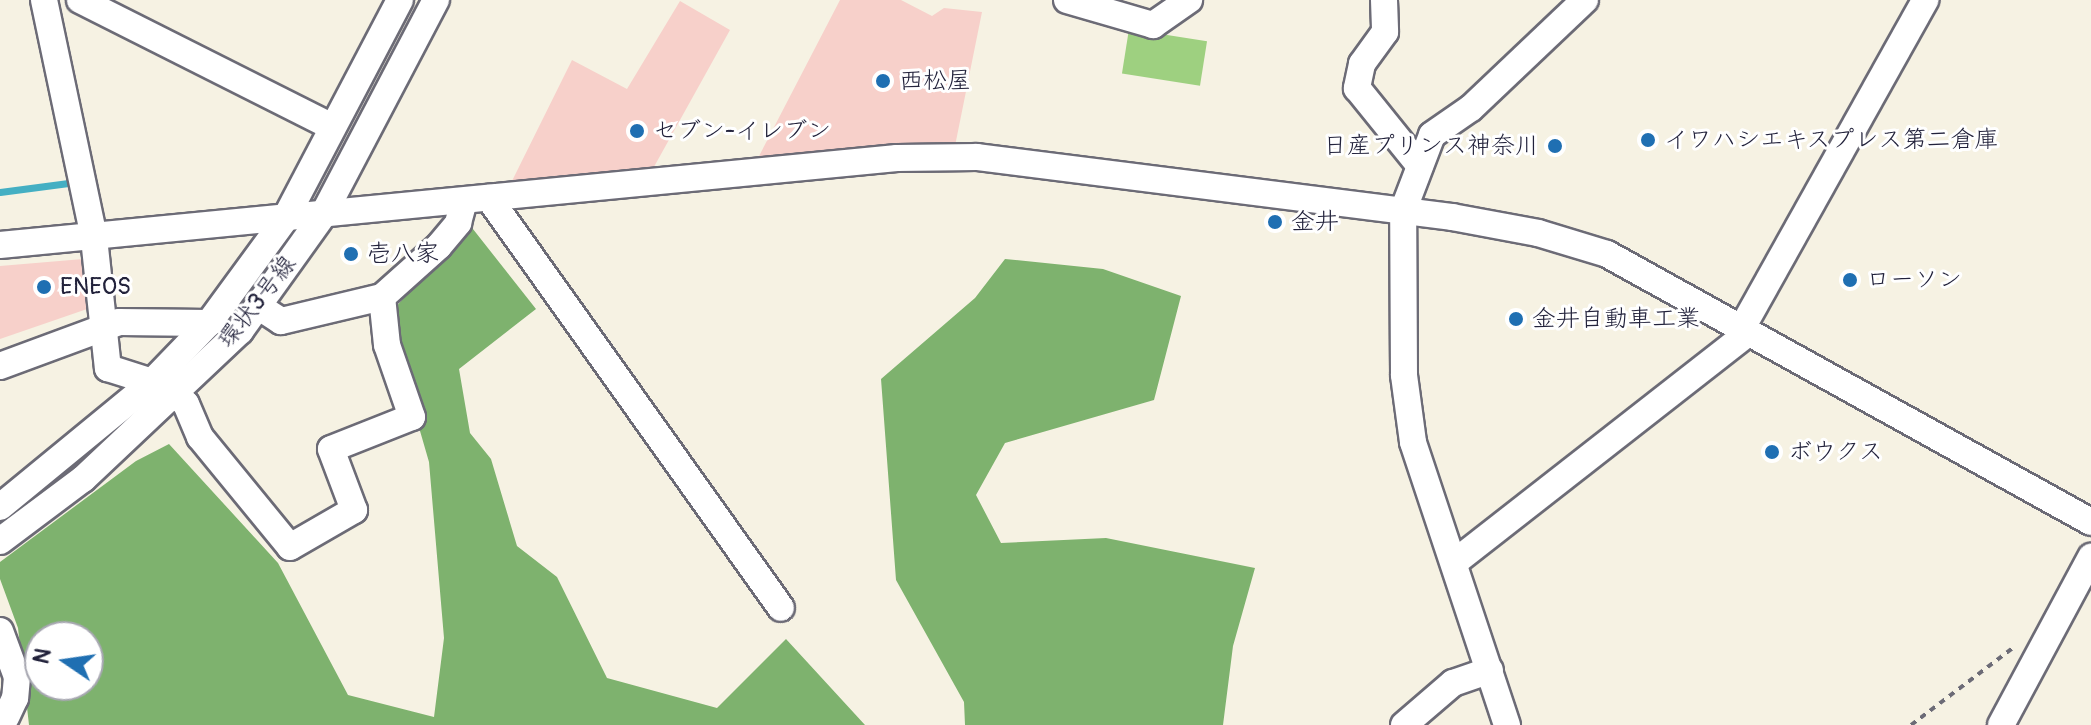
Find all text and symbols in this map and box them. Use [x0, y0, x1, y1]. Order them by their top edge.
place label: 西松屋 [899, 67, 971, 95]
marker: 西松屋 [874, 72, 892, 90]
place label: セブン-イレブン [653, 117, 831, 145]
marker: セブン-イレブン [628, 122, 646, 140]
place label: イワハシエキスプレス第二倉庫 [1664, 126, 2000, 154]
marker: イワハシエキスプレス第二倉庫 [1639, 131, 1657, 149]
place label: 日産プリンス神奈川 [1323, 132, 1539, 160]
marker: 日産プリンス神奈川 [1546, 137, 1564, 155]
place label: 金井 [1291, 208, 1339, 236]
marker: 金井 [1266, 213, 1284, 231]
place label: 壱八家 [367, 240, 439, 268]
marker: 壱八家 [342, 245, 360, 263]
street label: 環状3号線 [212, 250, 302, 354]
place label: ローソン [1866, 266, 1962, 294]
marker: ローソン [1841, 271, 1859, 289]
place label: ENEOS [60, 273, 131, 301]
marker: ENEOS [35, 278, 53, 296]
place label: 金井自動車工業 [1532, 305, 1700, 333]
marker: 金井自動車工業 [1507, 310, 1525, 328]
place label: ボウクス [1788, 438, 1884, 466]
marker: ボウクス [1763, 443, 1781, 461]
north arrow [24, 621, 104, 701]
text: N [27, 646, 58, 666]

